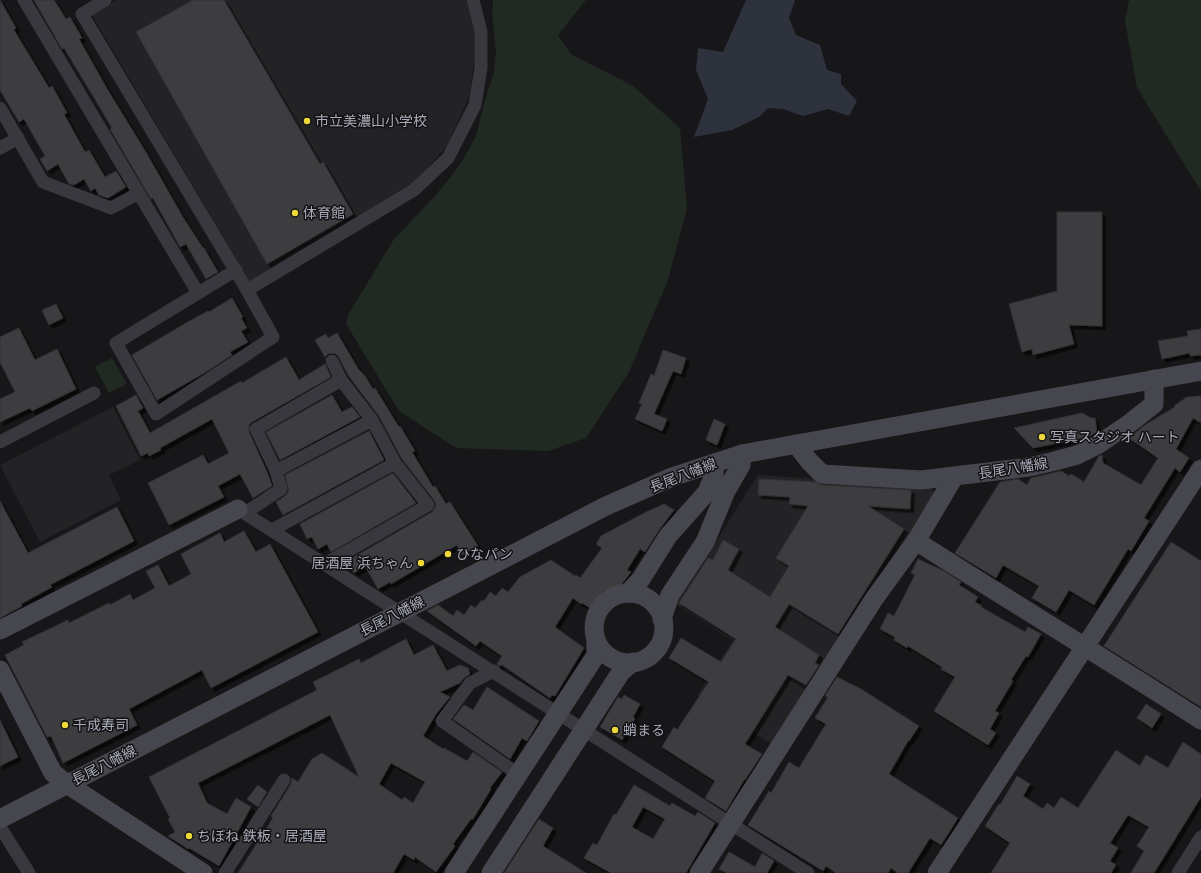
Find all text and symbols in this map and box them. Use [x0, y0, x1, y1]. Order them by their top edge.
place label: 市立美濃山小学校 [315, 112, 427, 130]
marker: 市立美濃山小学校 [302, 116, 312, 126]
place label: 体育館 [303, 204, 345, 222]
marker: 体育館 [290, 208, 300, 218]
place label: 写真スタジオ ハート [1050, 428, 1180, 446]
marker: 写真スタジオ ハート [1037, 432, 1047, 442]
street label: 長尾八幡線 [647, 454, 719, 496]
street label: 長尾八幡線 [977, 454, 1049, 482]
place label: ひなパン [456, 545, 513, 563]
marker: ひなパン [443, 549, 453, 559]
place label: 居酒屋 浜ちゃん [311, 554, 413, 572]
marker: 居酒屋 浜ちゃん [416, 558, 426, 568]
street label: 長尾八幡線 [357, 592, 427, 640]
place label: 千成寿司 [73, 716, 129, 734]
marker: 千成寿司 [60, 720, 70, 730]
place label: 蛸まる [623, 721, 665, 739]
marker: 蛸まる [610, 725, 620, 735]
street label: 長尾八幡線 [69, 741, 139, 789]
place label: ちぼね 鉄板・居酒屋 [197, 827, 327, 845]
marker: ちぼね 鉄板・居酒屋 [184, 831, 194, 841]

